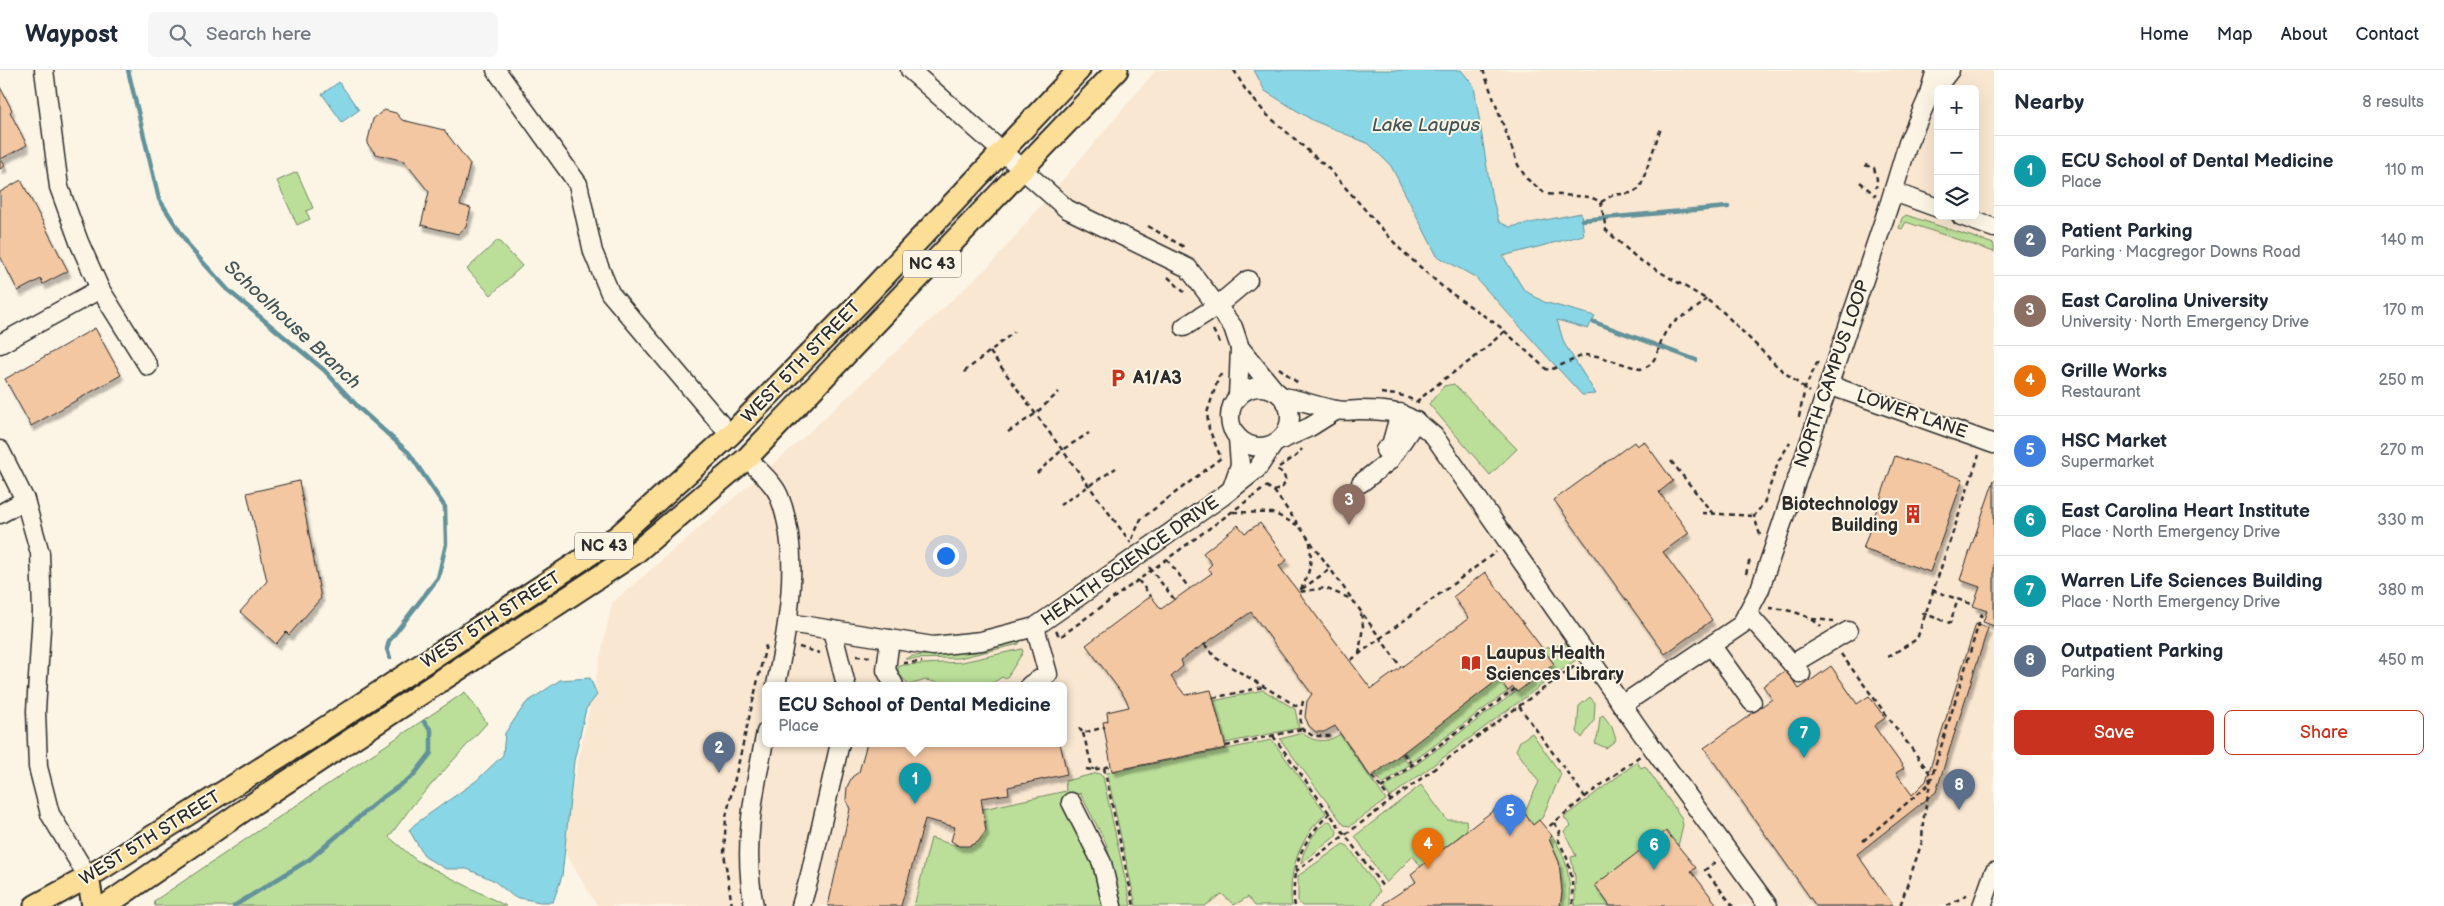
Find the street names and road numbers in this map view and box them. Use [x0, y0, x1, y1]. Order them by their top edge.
road number: NC 43 [903, 250, 961, 278]
street label: NORTH CAMPUS LOOP [1790, 277, 1874, 471]
street label: WEST 5TH STREET [737, 296, 865, 428]
street label: LOWER LANE [1854, 385, 1970, 443]
street label: HEALTH SCIENCE DRIVE [1037, 492, 1223, 630]
road number: NC 43 [575, 532, 633, 560]
street label: WEST 5TH STREET [417, 567, 565, 673]
street label: WEST 5TH STREET [76, 786, 224, 890]

